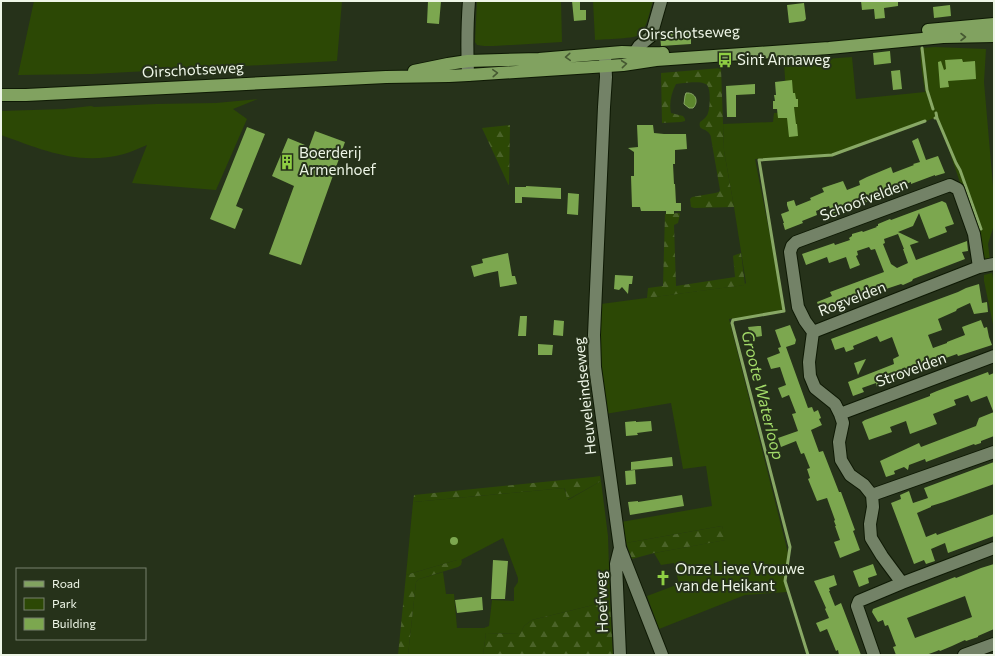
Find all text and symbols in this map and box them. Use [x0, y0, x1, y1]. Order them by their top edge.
street label: Oirschotseweg [638, 21, 740, 43]
one-way arrow [960, 33, 966, 41]
place label: Sint Annaweg [737, 50, 830, 68]
bus stop icon: Sint Annaweg [716, 51, 734, 69]
one-way arrow [565, 52, 571, 61]
street label: Oirschotseweg [142, 57, 244, 81]
one-way arrow [621, 60, 627, 69]
one-way arrow [492, 69, 498, 78]
place label: Boerderij Armenhoef [299, 143, 376, 178]
building icon: Boerderij Armenhoef [278, 153, 296, 171]
street label: Schoofvelden [817, 174, 910, 224]
street label: Rogvelden [815, 277, 888, 319]
water label: Groote Waterloop [738, 328, 789, 461]
street label: Heuveleindseweg [569, 336, 599, 456]
street label: Strovelden [873, 348, 948, 390]
place label: Onze Lieve Vrouwe van de Heikant [675, 559, 805, 594]
legend [16, 568, 146, 640]
church icon: Onze Lieve Vrouwe van de Heikant [654, 569, 672, 587]
street label: Hoefweg [591, 571, 611, 633]
text: Road [52, 576, 80, 590]
text: Park [52, 596, 78, 610]
text: Building [52, 616, 96, 630]

